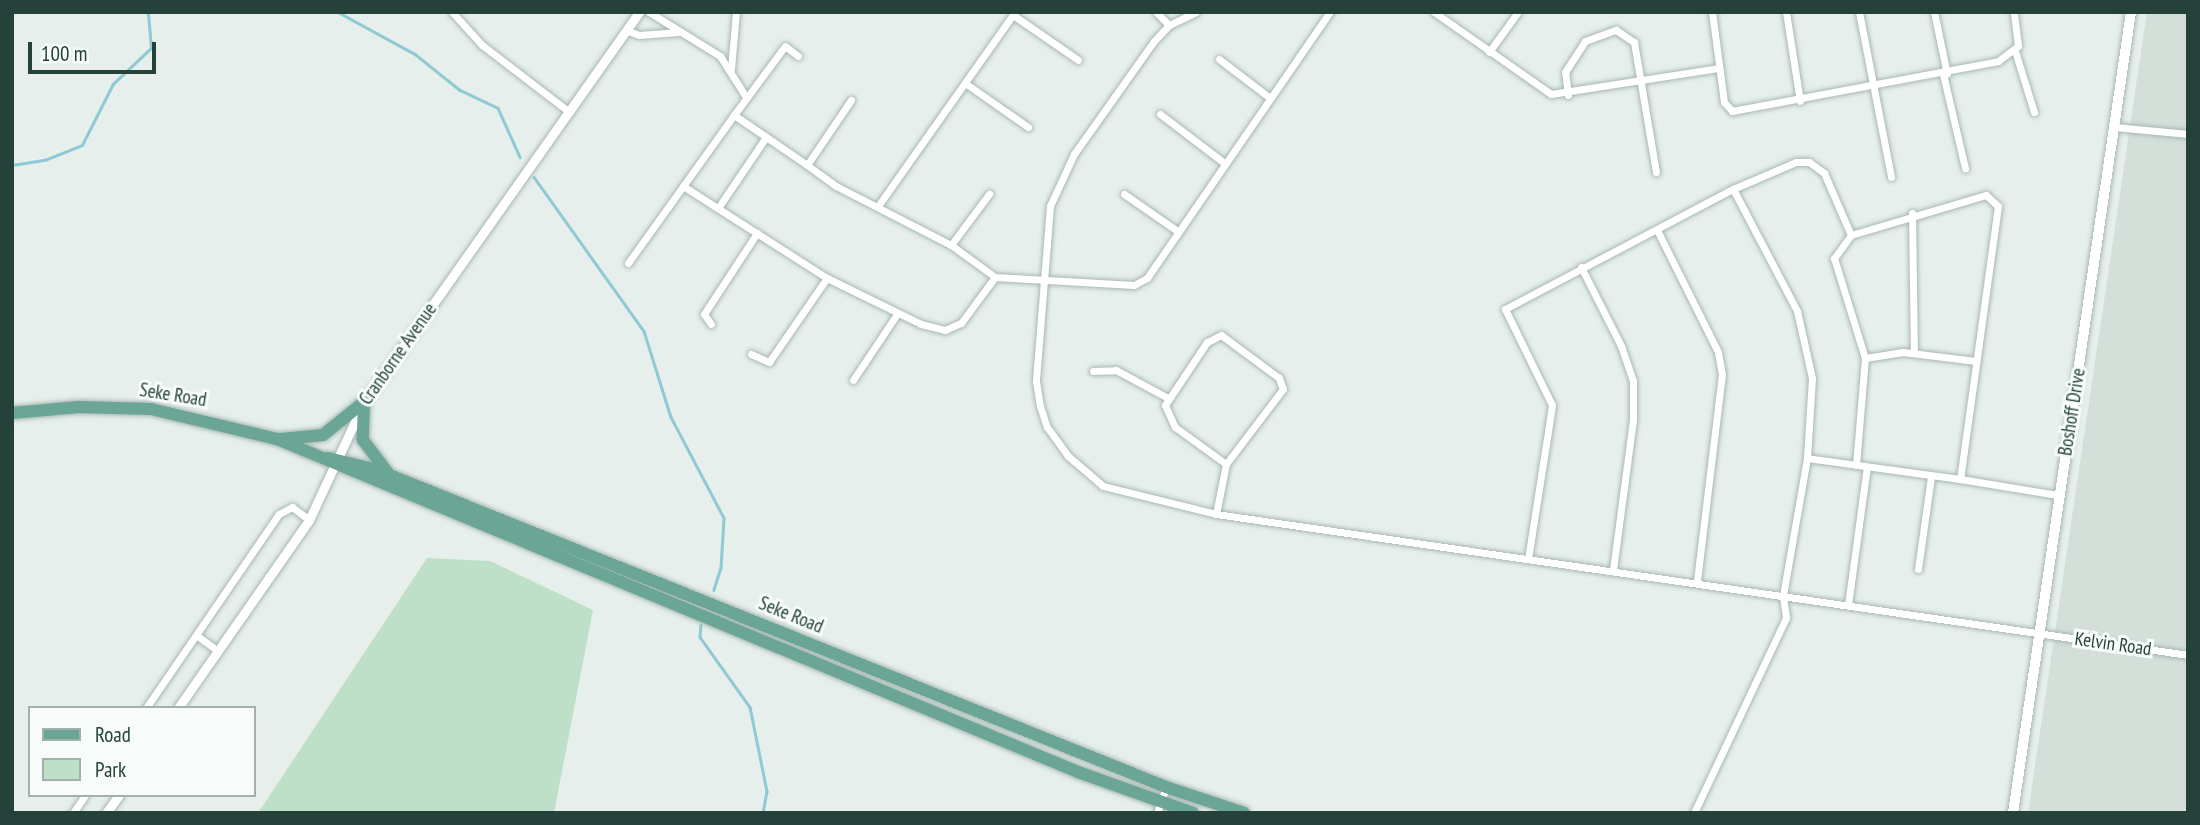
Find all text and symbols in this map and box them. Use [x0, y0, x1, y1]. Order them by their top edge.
scale bar [32, 28, 159, 72]
text: 100 m [41, 40, 87, 67]
street label: Cranborne Avenue [354, 299, 442, 409]
street label: Boshoff Drive [2054, 367, 2090, 457]
street label: Seke Road [138, 378, 208, 412]
street label: Seke Road [755, 592, 827, 638]
street label: Kelvin Road [2073, 627, 2153, 661]
legend [28, 706, 256, 797]
text: Road [95, 721, 131, 748]
text: Park [95, 756, 126, 783]

